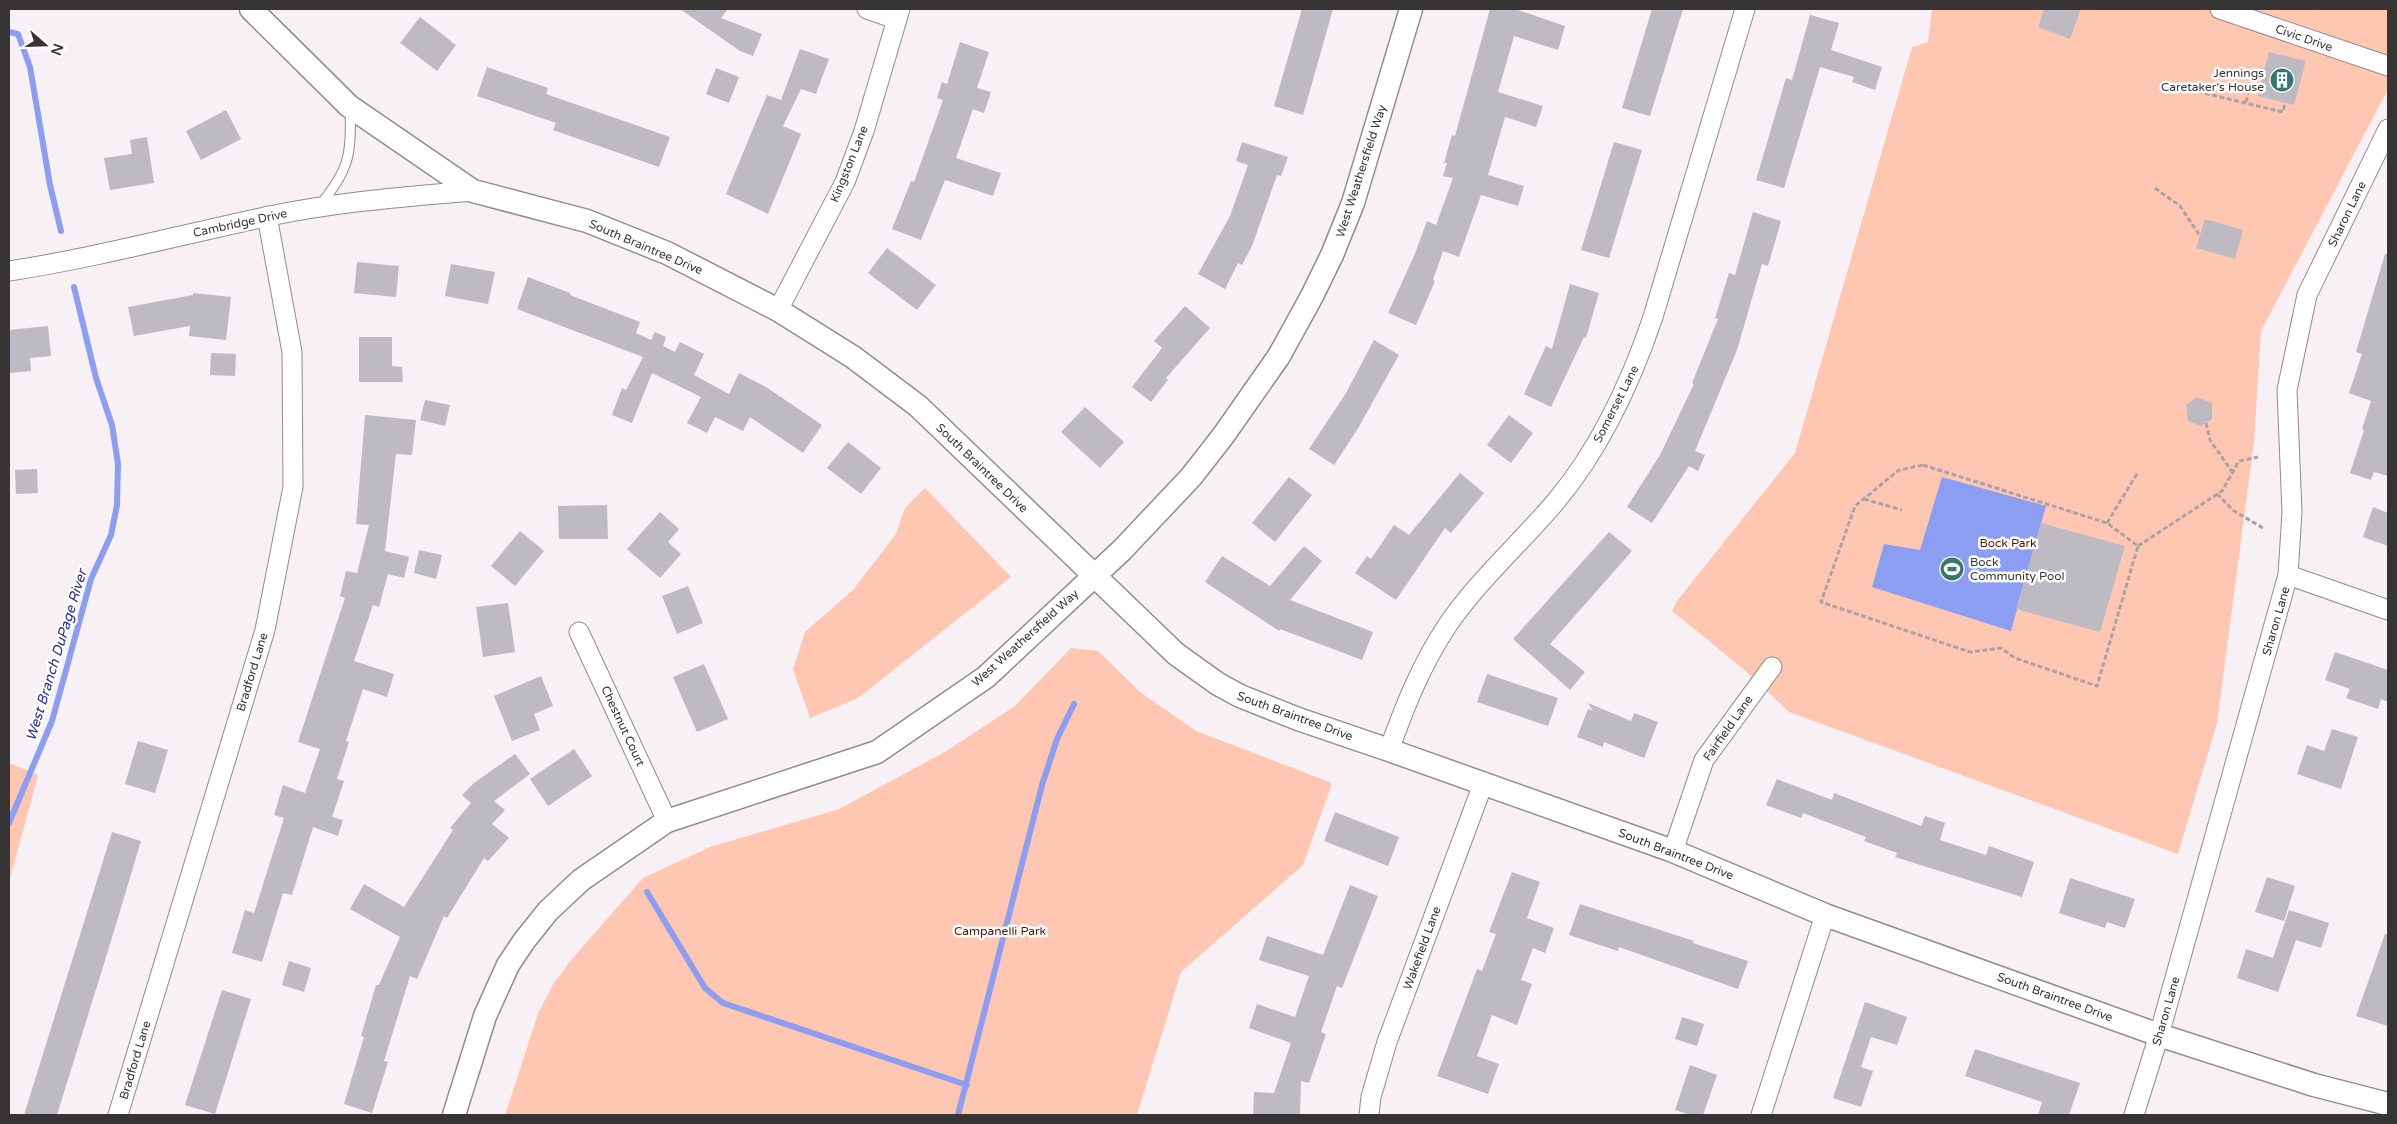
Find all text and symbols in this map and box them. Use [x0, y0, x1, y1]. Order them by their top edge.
north arrow [20, 20, 70, 70]
street label: Civic Drive [2273, 22, 2335, 54]
text: N [47, 41, 67, 57]
place label: Jennings Caretaker's House [2161, 66, 2264, 94]
building icon: Jennings Caretaker's House [2269, 67, 2295, 93]
street label: West Weathersfield Way [1333, 102, 1389, 239]
street label: Kingston Lane [827, 123, 871, 204]
street label: Sharon Lane [2325, 179, 2369, 249]
street label: Cambridge Drive [192, 206, 289, 240]
street label: South Braintree Drive [587, 217, 705, 277]
street label: Somerset Lane [1590, 363, 1642, 445]
street label: South Braintree Drive [933, 421, 1031, 516]
park label: Bock Park [1979, 536, 2037, 550]
place label: Bock Community Pool [1970, 555, 2065, 583]
sports icon: Bock Community Pool [1939, 556, 1965, 582]
water label: West Branch DuPage River [22, 566, 91, 743]
street label: Sharon Lane [2259, 585, 2293, 657]
street label: West Weathersfield Way [969, 586, 1082, 690]
street label: Bradford Lane [233, 631, 271, 713]
street label: Chestnut Court [598, 684, 648, 769]
street label: South Braintree Drive [1235, 689, 1355, 744]
street label: Fairfield Lane [1700, 692, 1756, 763]
street label: South Braintree Drive [1617, 826, 1736, 882]
street label: Wakefield Lane [1400, 904, 1444, 992]
park label: Campanelli Park [954, 924, 1047, 938]
street label: South Braintree Drive [1995, 970, 2115, 1025]
street label: Sharon Lane [2149, 975, 2183, 1047]
street label: Bradford Lane [116, 1019, 154, 1101]

